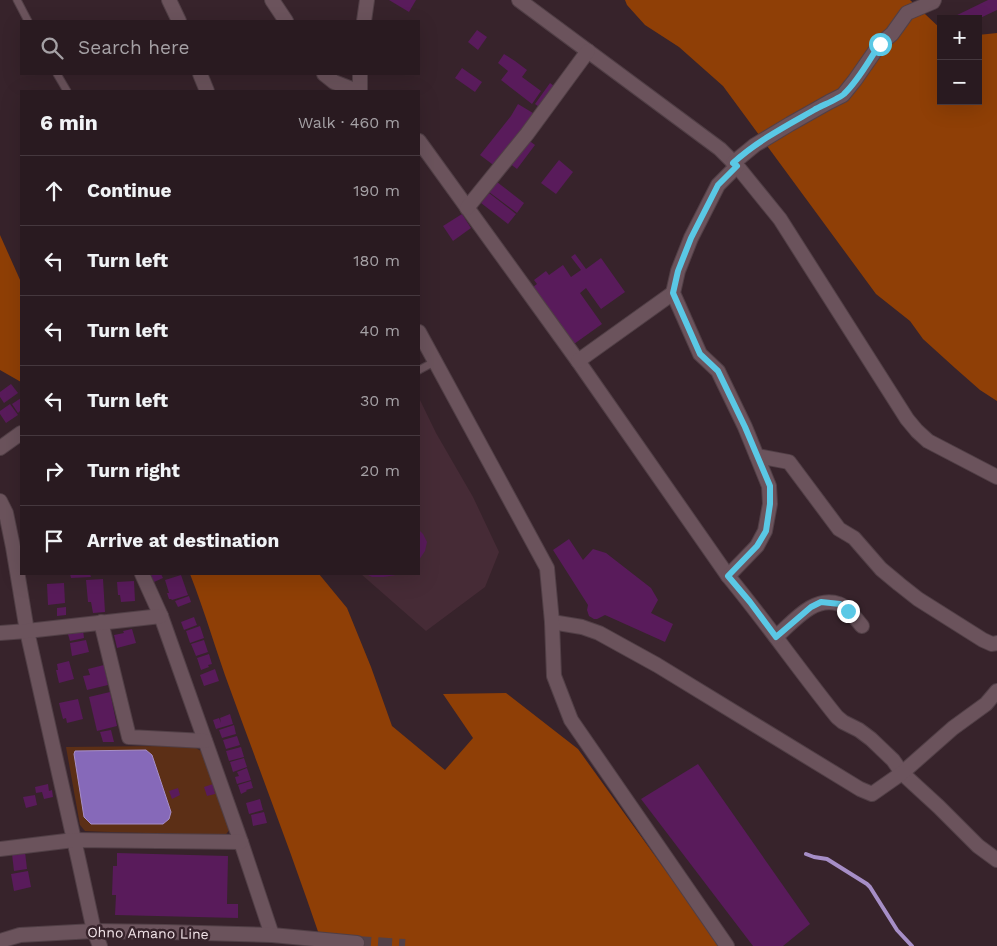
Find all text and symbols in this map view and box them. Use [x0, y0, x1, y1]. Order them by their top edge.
map controls [937, 15, 982, 105]
button: + [937, 15, 982, 60]
search box [20, 20, 420, 75]
route start [869, 33, 892, 56]
icon: search [38, 34, 66, 62]
text: Search here [78, 36, 189, 59]
button: − [937, 60, 982, 105]
text: 6 min [40, 110, 98, 135]
text: Walk · 460 m [298, 113, 400, 132]
icon: ahead [40, 177, 68, 205]
text: Continue [87, 179, 171, 202]
text: 190 m [353, 181, 400, 200]
icon: left [40, 247, 68, 275]
text: Turn left [87, 249, 168, 272]
text: 180 m [353, 251, 400, 270]
icon: left [40, 317, 68, 345]
text: Turn left [87, 319, 168, 342]
text: 40 m [360, 321, 400, 340]
icon: left [40, 387, 68, 415]
text: Turn left [87, 389, 168, 412]
text: 30 m [360, 391, 400, 410]
icon: right [40, 457, 68, 485]
text: Turn right [87, 459, 180, 482]
text: 20 m [360, 461, 400, 480]
icon: arrive [40, 527, 68, 555]
text: Arrive at destination [87, 529, 279, 552]
route end [837, 600, 860, 623]
street label: Ohno Amano Line [87, 924, 209, 942]

